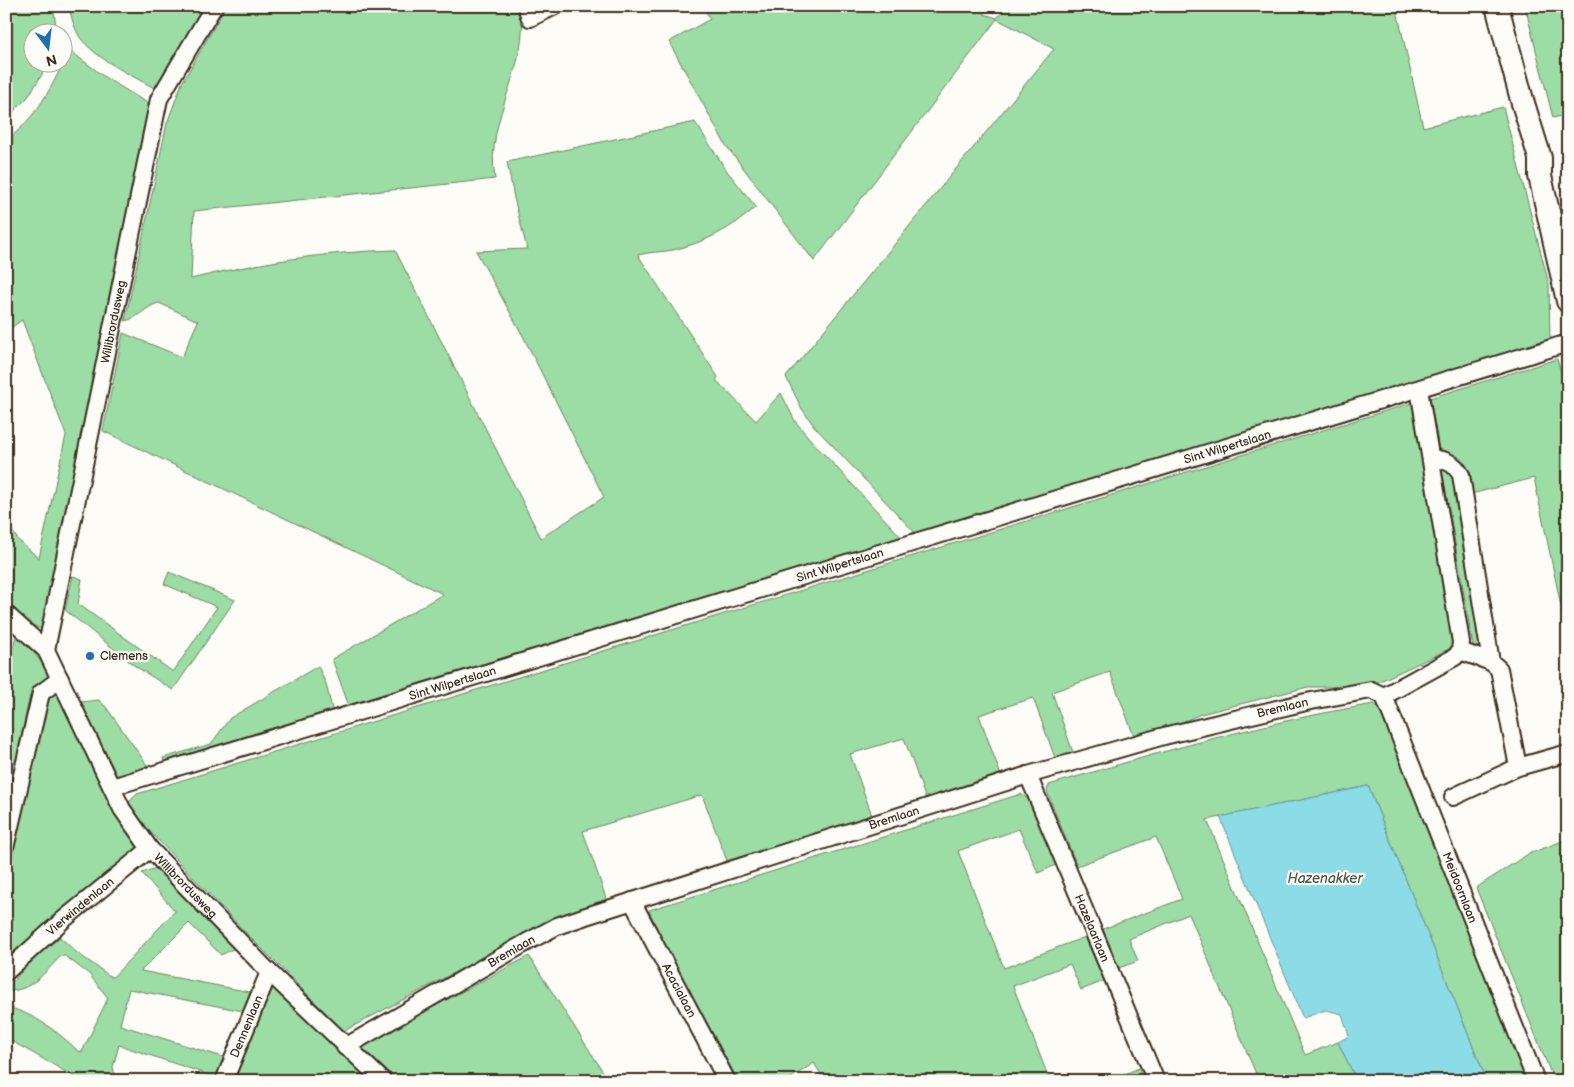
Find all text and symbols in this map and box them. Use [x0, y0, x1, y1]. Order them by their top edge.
north arrow [22, 22, 72, 72]
text: N [44, 51, 59, 70]
street label: Willibrordusweg [97, 279, 129, 365]
street label: Sint Wilpertslaan [1182, 426, 1273, 467]
street label: Sint Wilpertslaan [795, 545, 885, 585]
place label: Clemens [100, 649, 148, 664]
marker: Clemens [84, 650, 96, 662]
street label: Sint Wilpertslaan [407, 663, 498, 703]
street label: Bremlaan [1255, 694, 1310, 721]
street label: Bremlaan [867, 803, 921, 833]
street label: Willibrordusweg [151, 850, 220, 921]
street label: Meidoornlaan [1439, 850, 1480, 925]
water label: Hazenakker [1287, 870, 1364, 887]
street label: Vierwindenlaan [43, 874, 117, 939]
street label: Hazelaarlaan [1071, 892, 1113, 964]
street label: Bremlaan [485, 932, 538, 971]
street label: Acacialaan [659, 961, 700, 1020]
street label: Dennenlaan [227, 993, 266, 1060]

